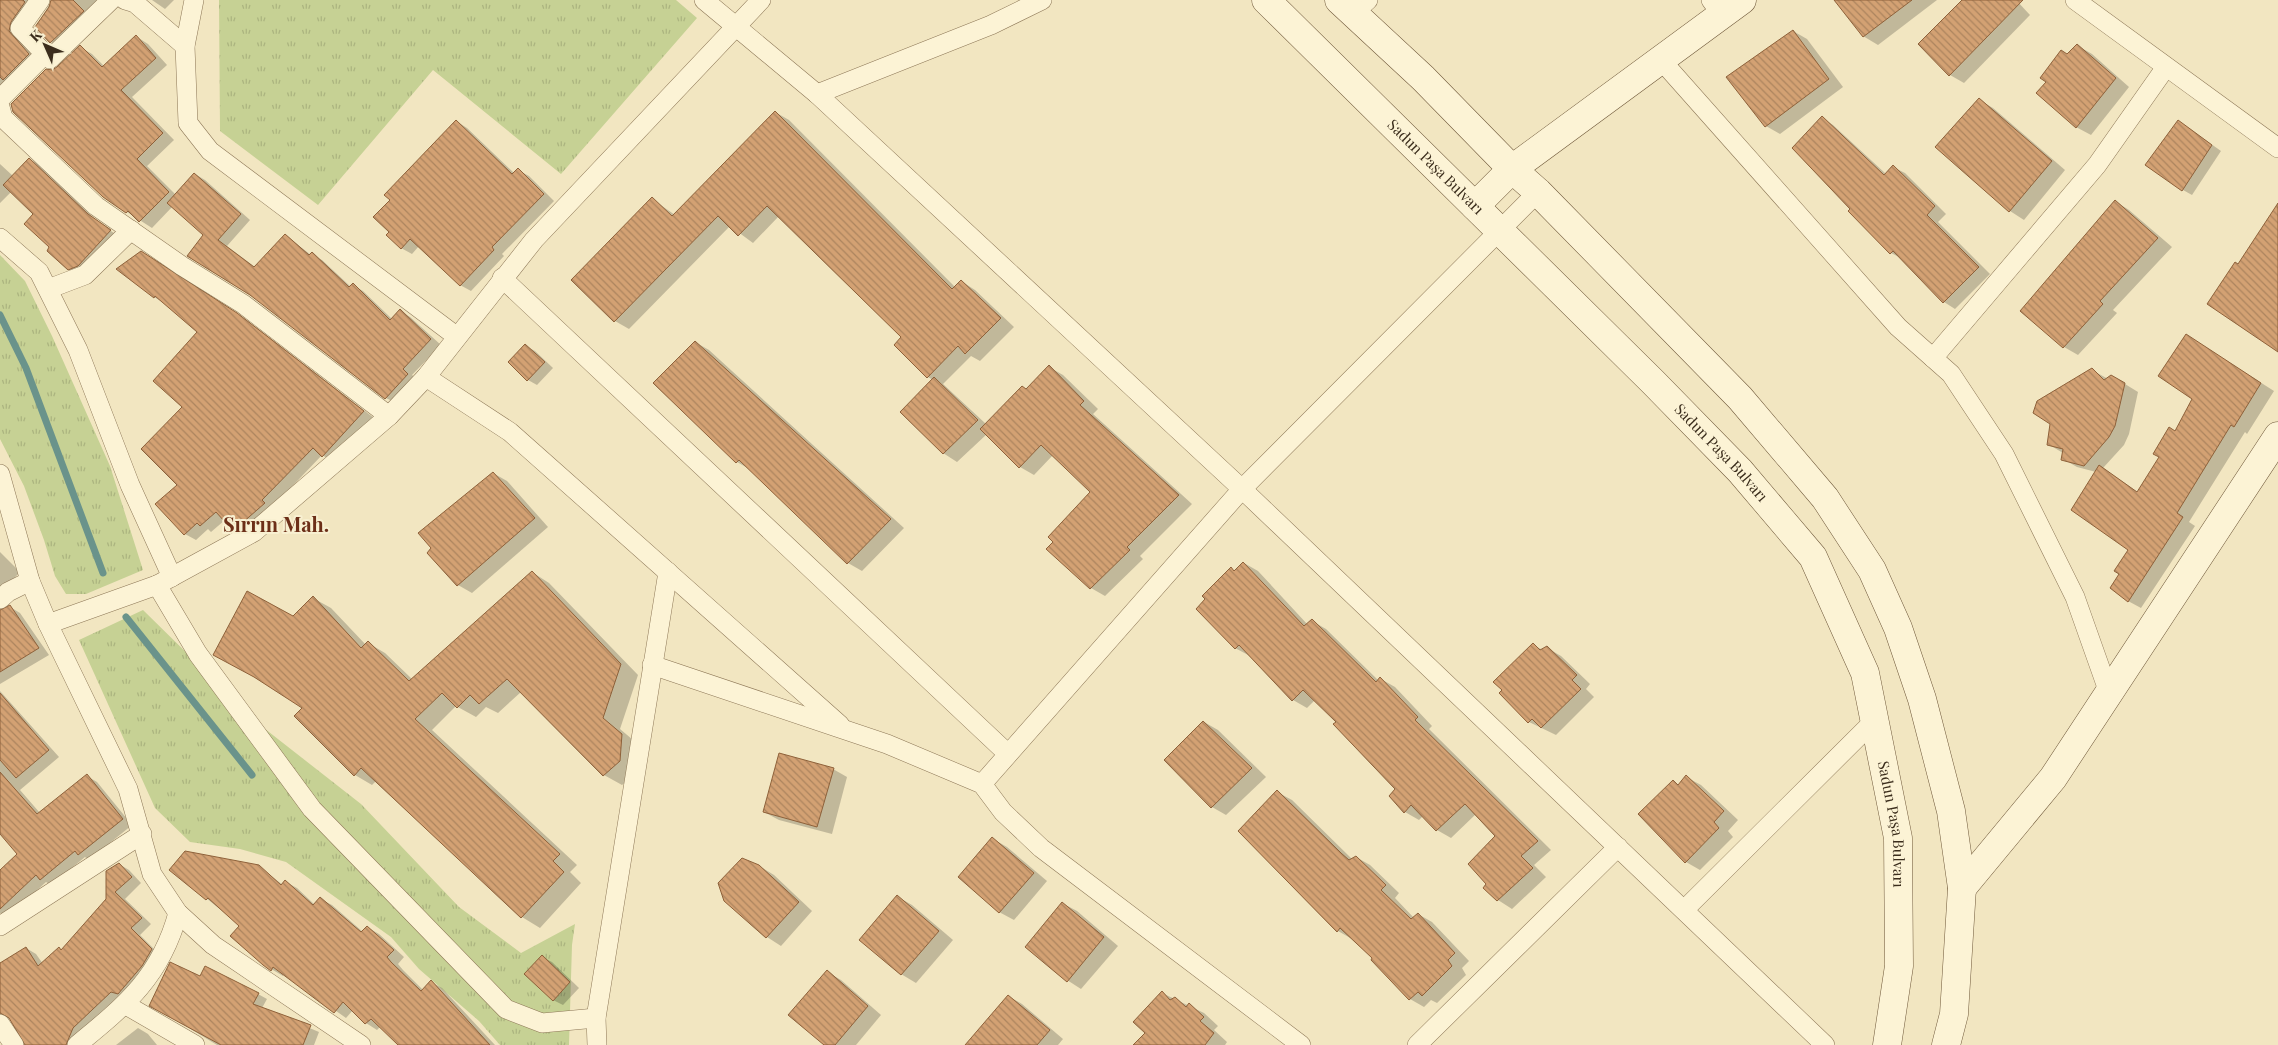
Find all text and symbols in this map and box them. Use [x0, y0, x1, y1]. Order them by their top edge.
north arrow [20, 20, 70, 70]
text: K [25, 24, 46, 46]
street label: Sadun Paşa Bulvarı [1384, 114, 1489, 219]
street label: Sadun Paşa Bulvarı [1671, 399, 1773, 506]
district label: Sırrın Mah. [223, 510, 329, 537]
street label: Sadun Paşa Bulvarı [1874, 759, 1909, 888]

